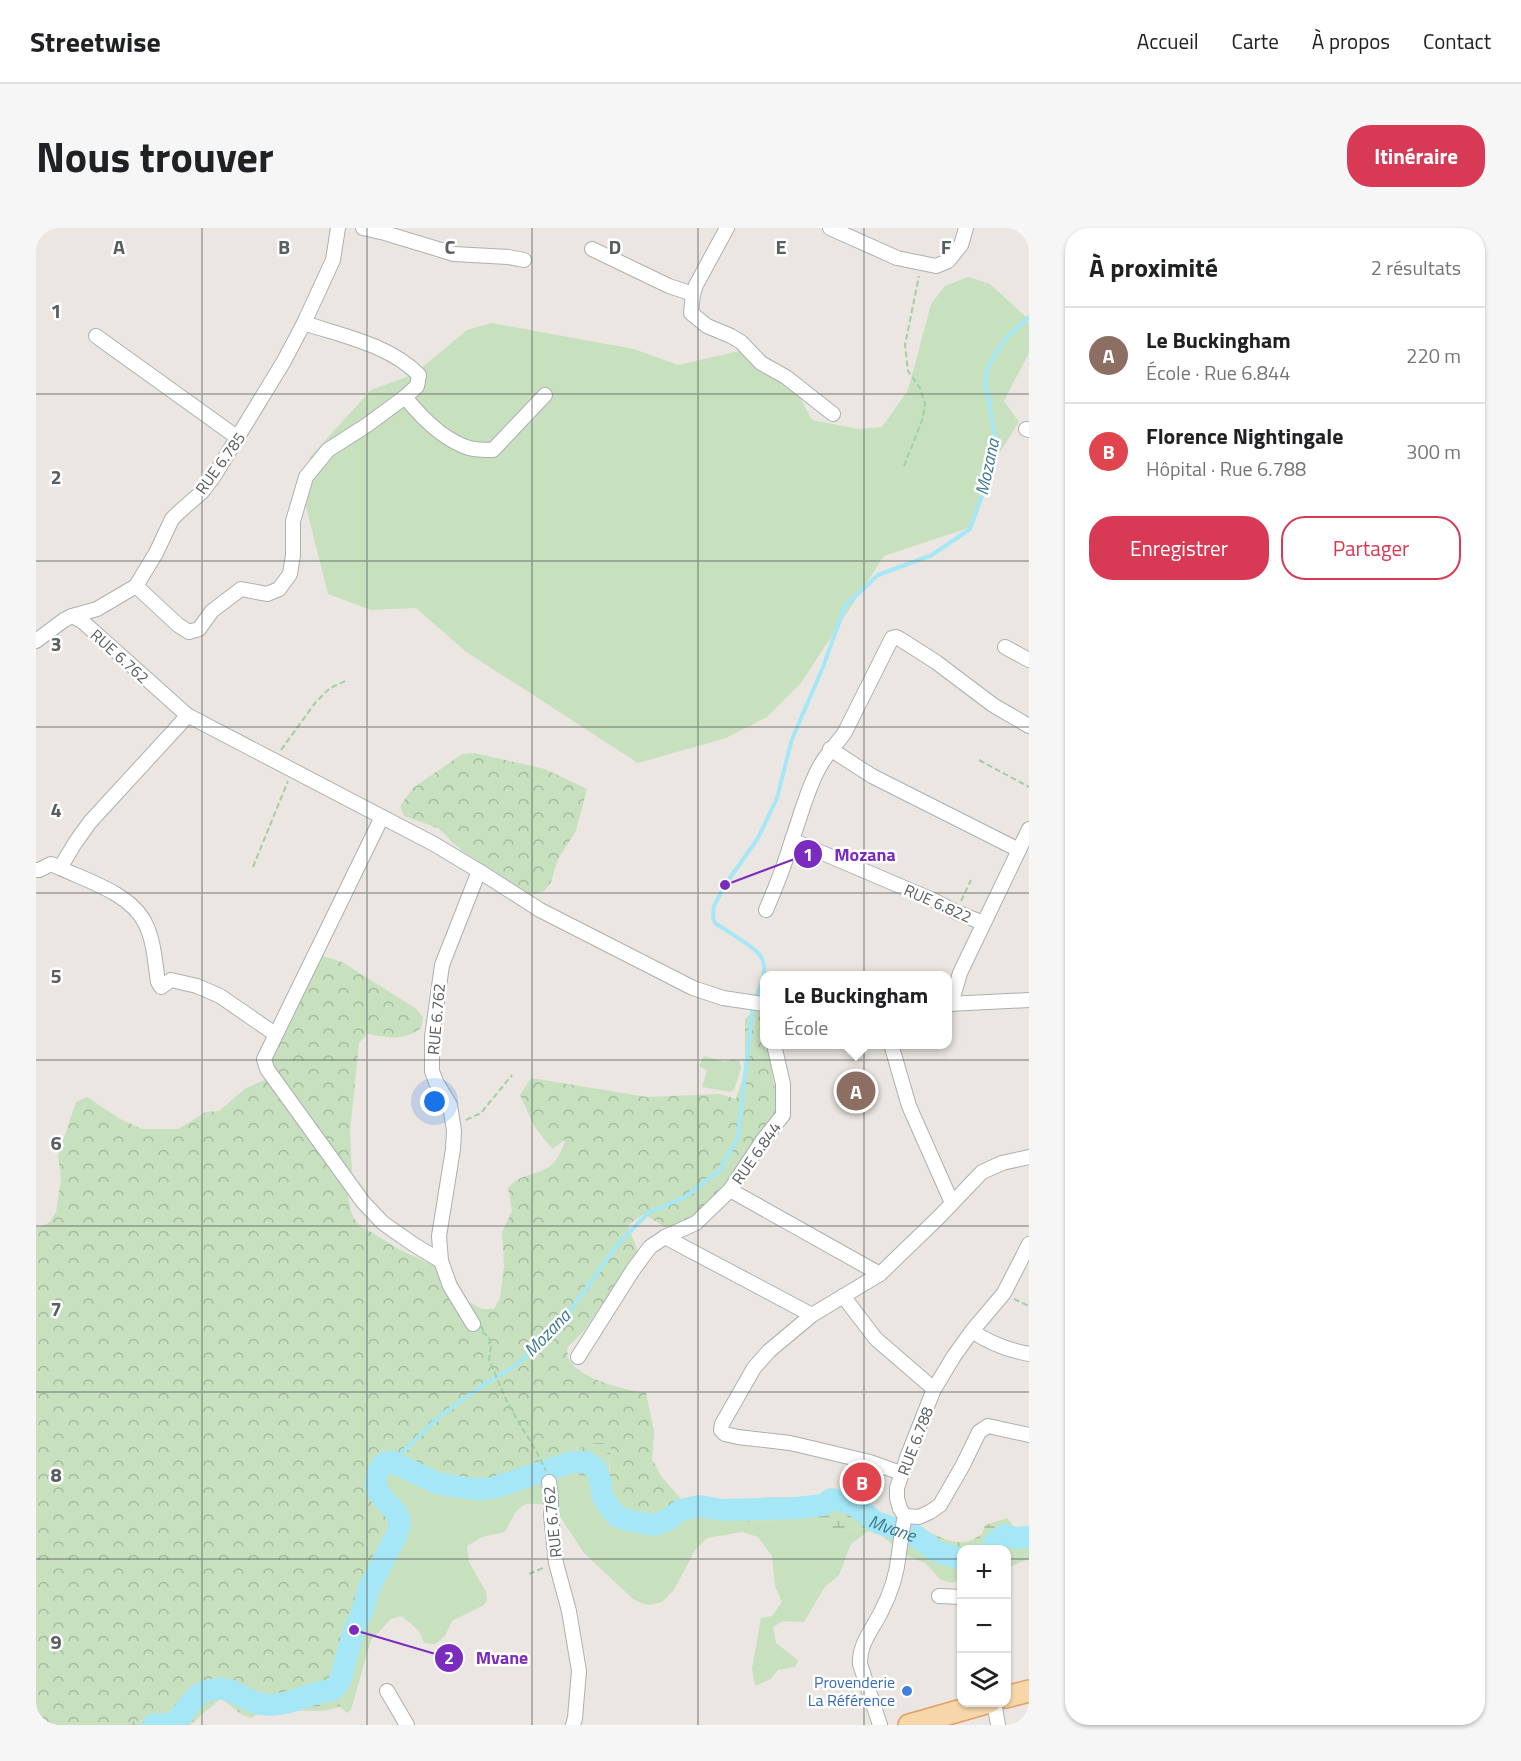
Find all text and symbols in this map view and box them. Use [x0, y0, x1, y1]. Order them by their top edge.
text: Streetwise [30, 20, 161, 63]
text: Accueil [1137, 25, 1199, 57]
text: Carte [1232, 25, 1279, 57]
text: À propos [1312, 25, 1390, 57]
text: Contact [1423, 25, 1491, 57]
text: Nous trouver [36, 124, 274, 188]
button: Itinéraire [1347, 125, 1485, 187]
text: A [113, 231, 125, 262]
text: B [278, 231, 290, 262]
text: C [445, 231, 456, 262]
text: D [609, 231, 621, 262]
text: E [775, 231, 787, 262]
text: F [941, 231, 952, 262]
text: À proximité [1089, 248, 1218, 287]
text: 2 résultats [1371, 252, 1461, 283]
text: 1 [50, 295, 62, 326]
text: Le Buckingham [1146, 323, 1291, 357]
text: A [1102, 340, 1115, 371]
text: 220 m [1406, 340, 1461, 371]
text: École · Rue 6.844 [1146, 357, 1290, 388]
text: Florence Nightingale [1146, 419, 1344, 453]
street label: RUE 6.785 [189, 427, 251, 499]
water label: Mozana [968, 435, 1006, 498]
text: B [1102, 436, 1115, 467]
text: 300 m [1406, 436, 1461, 467]
text: Hôpital · Rue 6.788 [1146, 453, 1306, 484]
text: 2 [50, 461, 62, 492]
button: Enregistrer [1089, 516, 1269, 580]
button: Partager [1281, 516, 1461, 580]
street label: RUE 6.762 [85, 623, 155, 689]
text: 3 [50, 628, 62, 659]
text: 4 [50, 794, 62, 825]
callout: Mozana [793, 836, 908, 872]
text: 1 [803, 841, 813, 868]
text: Mozana [834, 841, 896, 868]
street label: RUE 6.822 [900, 877, 976, 929]
text: 5 [50, 960, 62, 991]
popup [760, 971, 952, 1049]
text: Le Buckingham [784, 978, 928, 1012]
street label: RUE 6.762 [421, 982, 451, 1056]
text: École [784, 1012, 828, 1043]
pin: A [836, 1068, 876, 1114]
your location [420, 1087, 449, 1116]
street label: RUE 6.844 [726, 1117, 786, 1189]
text: 6 [50, 1127, 62, 1158]
text: 7 [50, 1293, 62, 1324]
water label: Mozana [517, 1302, 577, 1363]
street label: RUE 6.788 [891, 1403, 939, 1479]
text: 8 [50, 1459, 62, 1490]
pin: B [842, 1460, 882, 1504]
street label: RUE 6.762 [536, 1485, 568, 1559]
water label: Mvane [865, 1507, 921, 1549]
map controls [957, 1545, 1011, 1707]
button: + [957, 1545, 1011, 1599]
button: − [957, 1599, 1011, 1653]
text: 9 [50, 1626, 62, 1657]
callout: Mvane [434, 1640, 540, 1676]
text: 2 [444, 1644, 454, 1671]
text: Mvane [476, 1644, 528, 1671]
button: layers [957, 1653, 1011, 1707]
place label: Provenderie La Référence [808, 1670, 895, 1712]
marker: Provenderie La Référence [900, 1684, 914, 1698]

